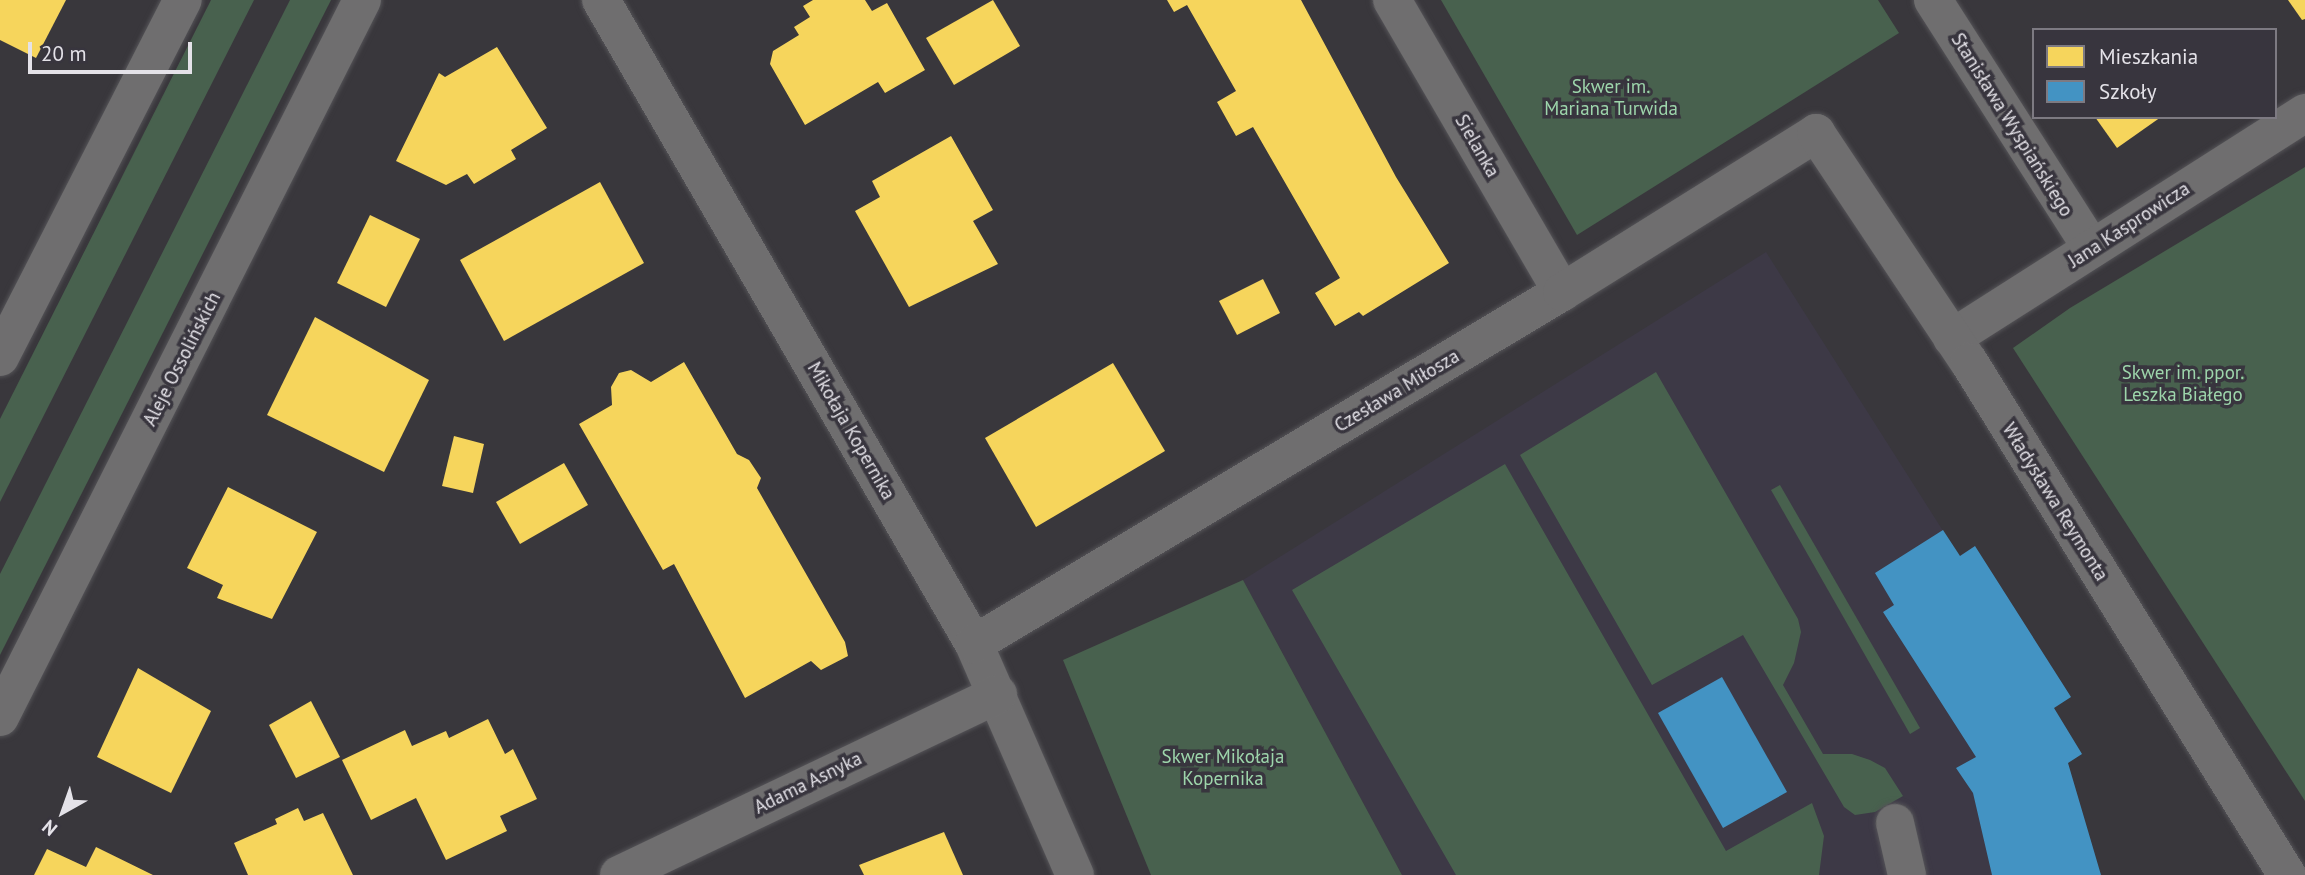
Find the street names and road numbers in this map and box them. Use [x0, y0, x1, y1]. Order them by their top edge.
street label: Stanisława Wyspiańskiego [1946, 29, 2078, 221]
street label: Sielanka [1450, 111, 1504, 181]
street label: Jana Kasprowicza [2064, 177, 2194, 273]
street label: Aleje Ossolińskich [138, 288, 226, 430]
street label: Czesława Miłosza [1331, 345, 1463, 437]
street label: Mikołaja Kopernika [802, 358, 900, 504]
street label: Władysława Reymonta [1997, 419, 2113, 585]
street label: Adama Asnyka [750, 747, 866, 819]

